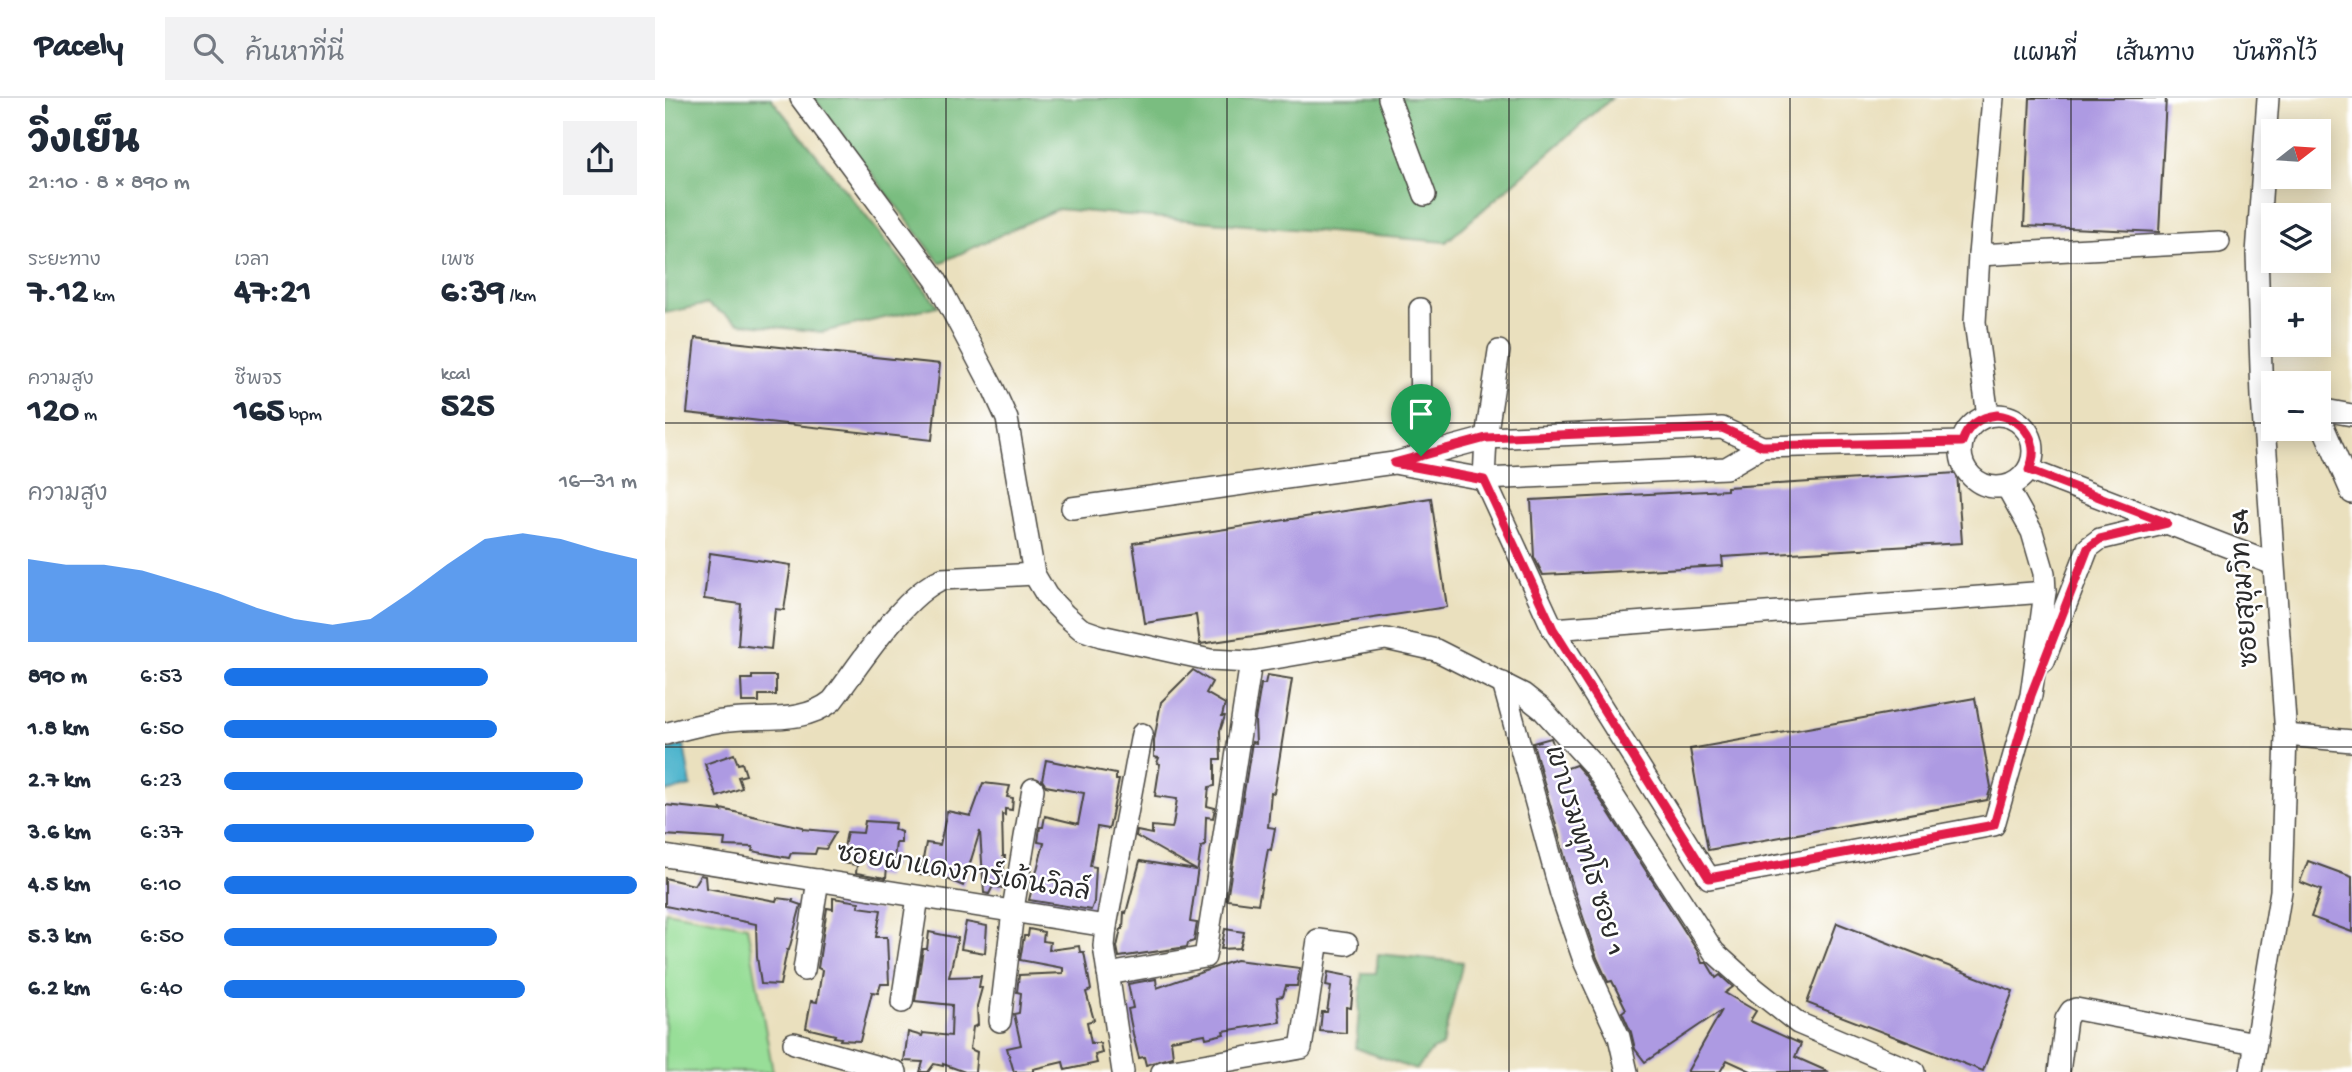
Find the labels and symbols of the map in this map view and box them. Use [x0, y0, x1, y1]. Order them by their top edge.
north arrow [2261, 119, 2331, 189]
pin [1391, 384, 1451, 456]
street label: ซอยสุขุมวิท 54 [2222, 508, 2268, 668]
street label: เขาบรมพุทโธ ซอย 1 [1535, 741, 1633, 960]
street label: ซอยผาแดงการ์เด้นวิลล์ [834, 835, 1093, 910]

